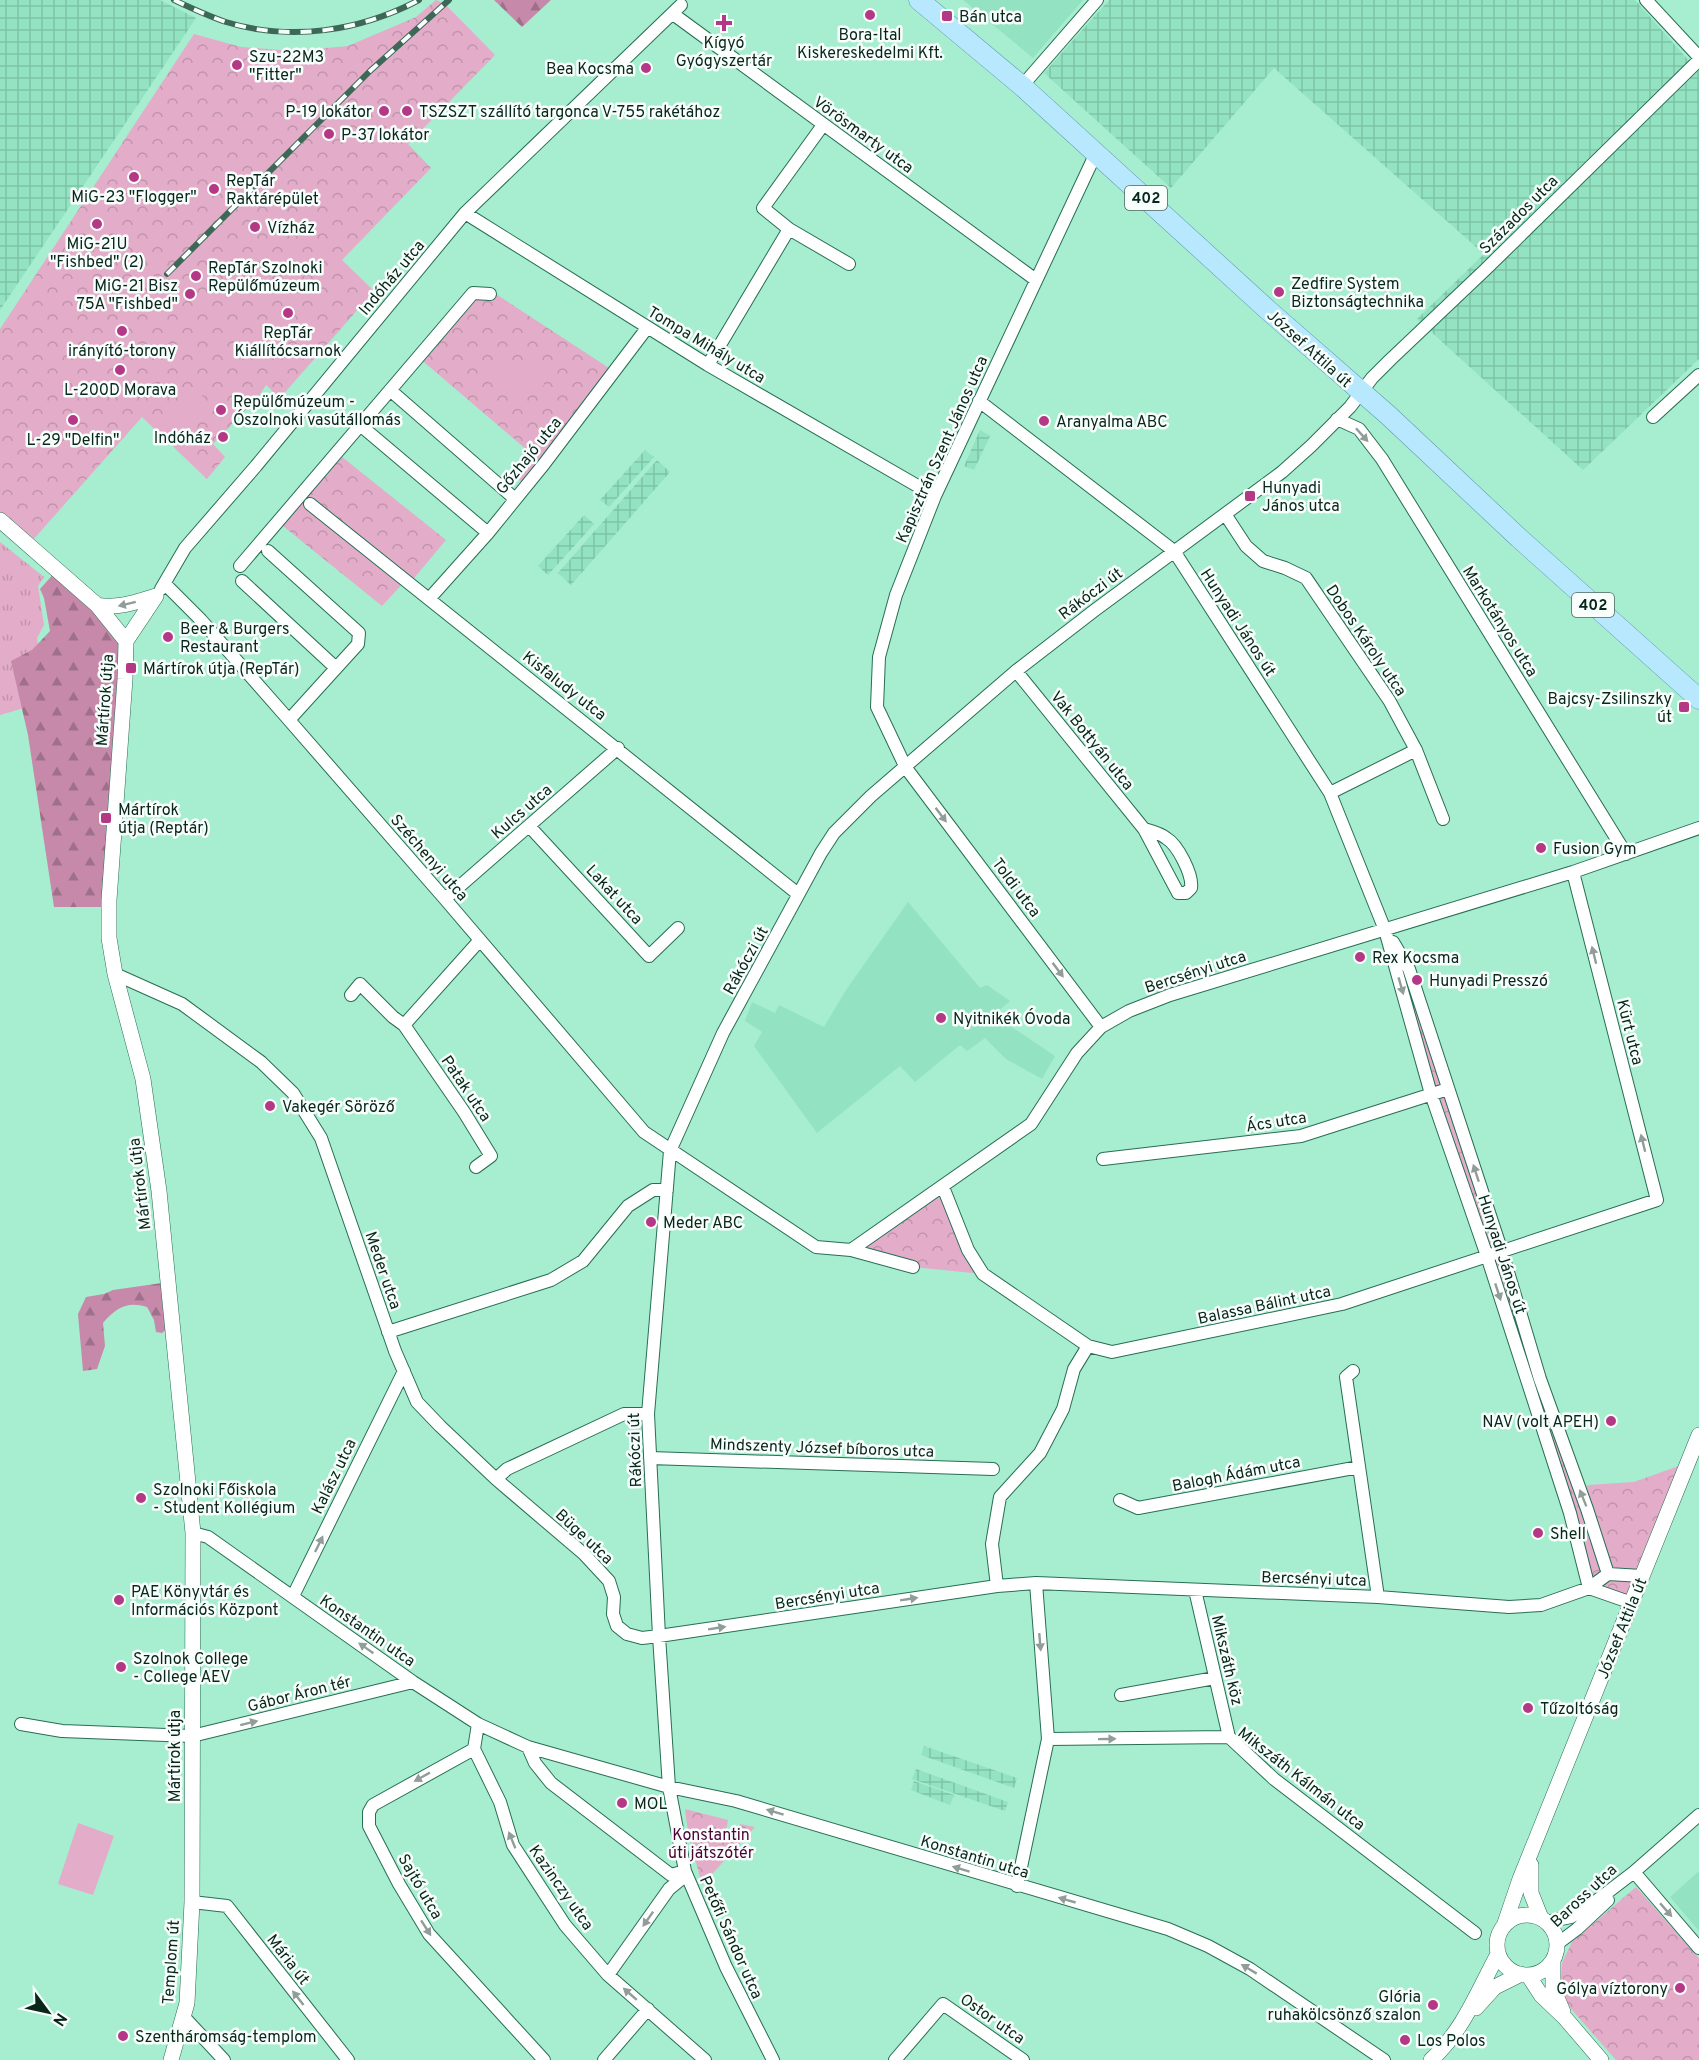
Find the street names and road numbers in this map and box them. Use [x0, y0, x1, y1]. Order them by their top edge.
street label: Vörösmarty utca [809, 93, 917, 179]
street label: Százados utca [1476, 172, 1563, 259]
road number: 402 [1125, 186, 1167, 210]
street label: Indóház utca [355, 237, 430, 320]
street label: Tompa Mihály utca [643, 303, 768, 389]
street label: József Attila út [1262, 306, 1355, 393]
street label: Kapisztrán Szent János utca [892, 353, 993, 546]
street label: Gőzhajó utca [492, 414, 567, 499]
street label: Markotányos utca [1457, 563, 1541, 681]
street label: Rákóczi út [1055, 564, 1127, 625]
street label: Hunyadi János út [1195, 565, 1280, 681]
street label: Dobos Károly utca [1321, 582, 1410, 701]
road number: 402 [1572, 593, 1614, 617]
street label: Kisfaludy utca [518, 648, 610, 726]
street label: Mártírok útja [93, 653, 119, 747]
street label: Vak Bottyán utca [1045, 688, 1138, 795]
street label: Kulcs utca [488, 781, 557, 844]
street label: Széchenyi utca [385, 811, 472, 906]
street label: Toldi utca [987, 855, 1044, 922]
street label: Lakat utca [581, 861, 646, 929]
street label: Rákóczi út [720, 923, 774, 999]
street label: Bercsényi utca [1142, 947, 1249, 999]
street label: Kürt utca [1611, 998, 1647, 1067]
street label: Patak utca [436, 1052, 495, 1126]
street label: Ács utca [1244, 1106, 1308, 1138]
street label: Mártírok útja [125, 1137, 157, 1231]
street label: Hunyadi János út [1472, 1192, 1530, 1317]
street label: Meder utca [360, 1229, 405, 1312]
street label: Balassa Bálint utca [1196, 1282, 1333, 1330]
street label: Rákóczi út [625, 1412, 647, 1488]
street label: Mindszenty József bíboros utca [709, 1435, 934, 1463]
street label: Kalász utca [308, 1436, 362, 1518]
street label: Balogh Ádám utca [1170, 1451, 1302, 1497]
street label: Büge utca [551, 1506, 617, 1569]
street label: Bercsényi utca [1261, 1568, 1367, 1592]
street label: József Attila út [1593, 1575, 1652, 1682]
street label: Bercsényi utca [774, 1579, 881, 1615]
street label: Konstantin utca [315, 1591, 419, 1672]
street label: Mikszáth köz [1206, 1613, 1246, 1708]
street label: Gábor Áron tér [245, 1670, 353, 1717]
street label: Mártírok útja [166, 1710, 186, 1802]
street label: Mikszáth Kálmán utca [1233, 1724, 1369, 1836]
street label: Konstantin utca [918, 1832, 1031, 1884]
street label: Kazinczy utca [524, 1842, 597, 1935]
street label: Sajtó utca [393, 1851, 446, 1923]
street label: Baross utca [1547, 1861, 1622, 1932]
street label: Petőfi Sándor utca [694, 1873, 766, 2002]
street label: Templom út [159, 1919, 185, 2005]
street label: Mária út [261, 1931, 313, 1990]
street label: Ostor utca [956, 1990, 1028, 2049]

